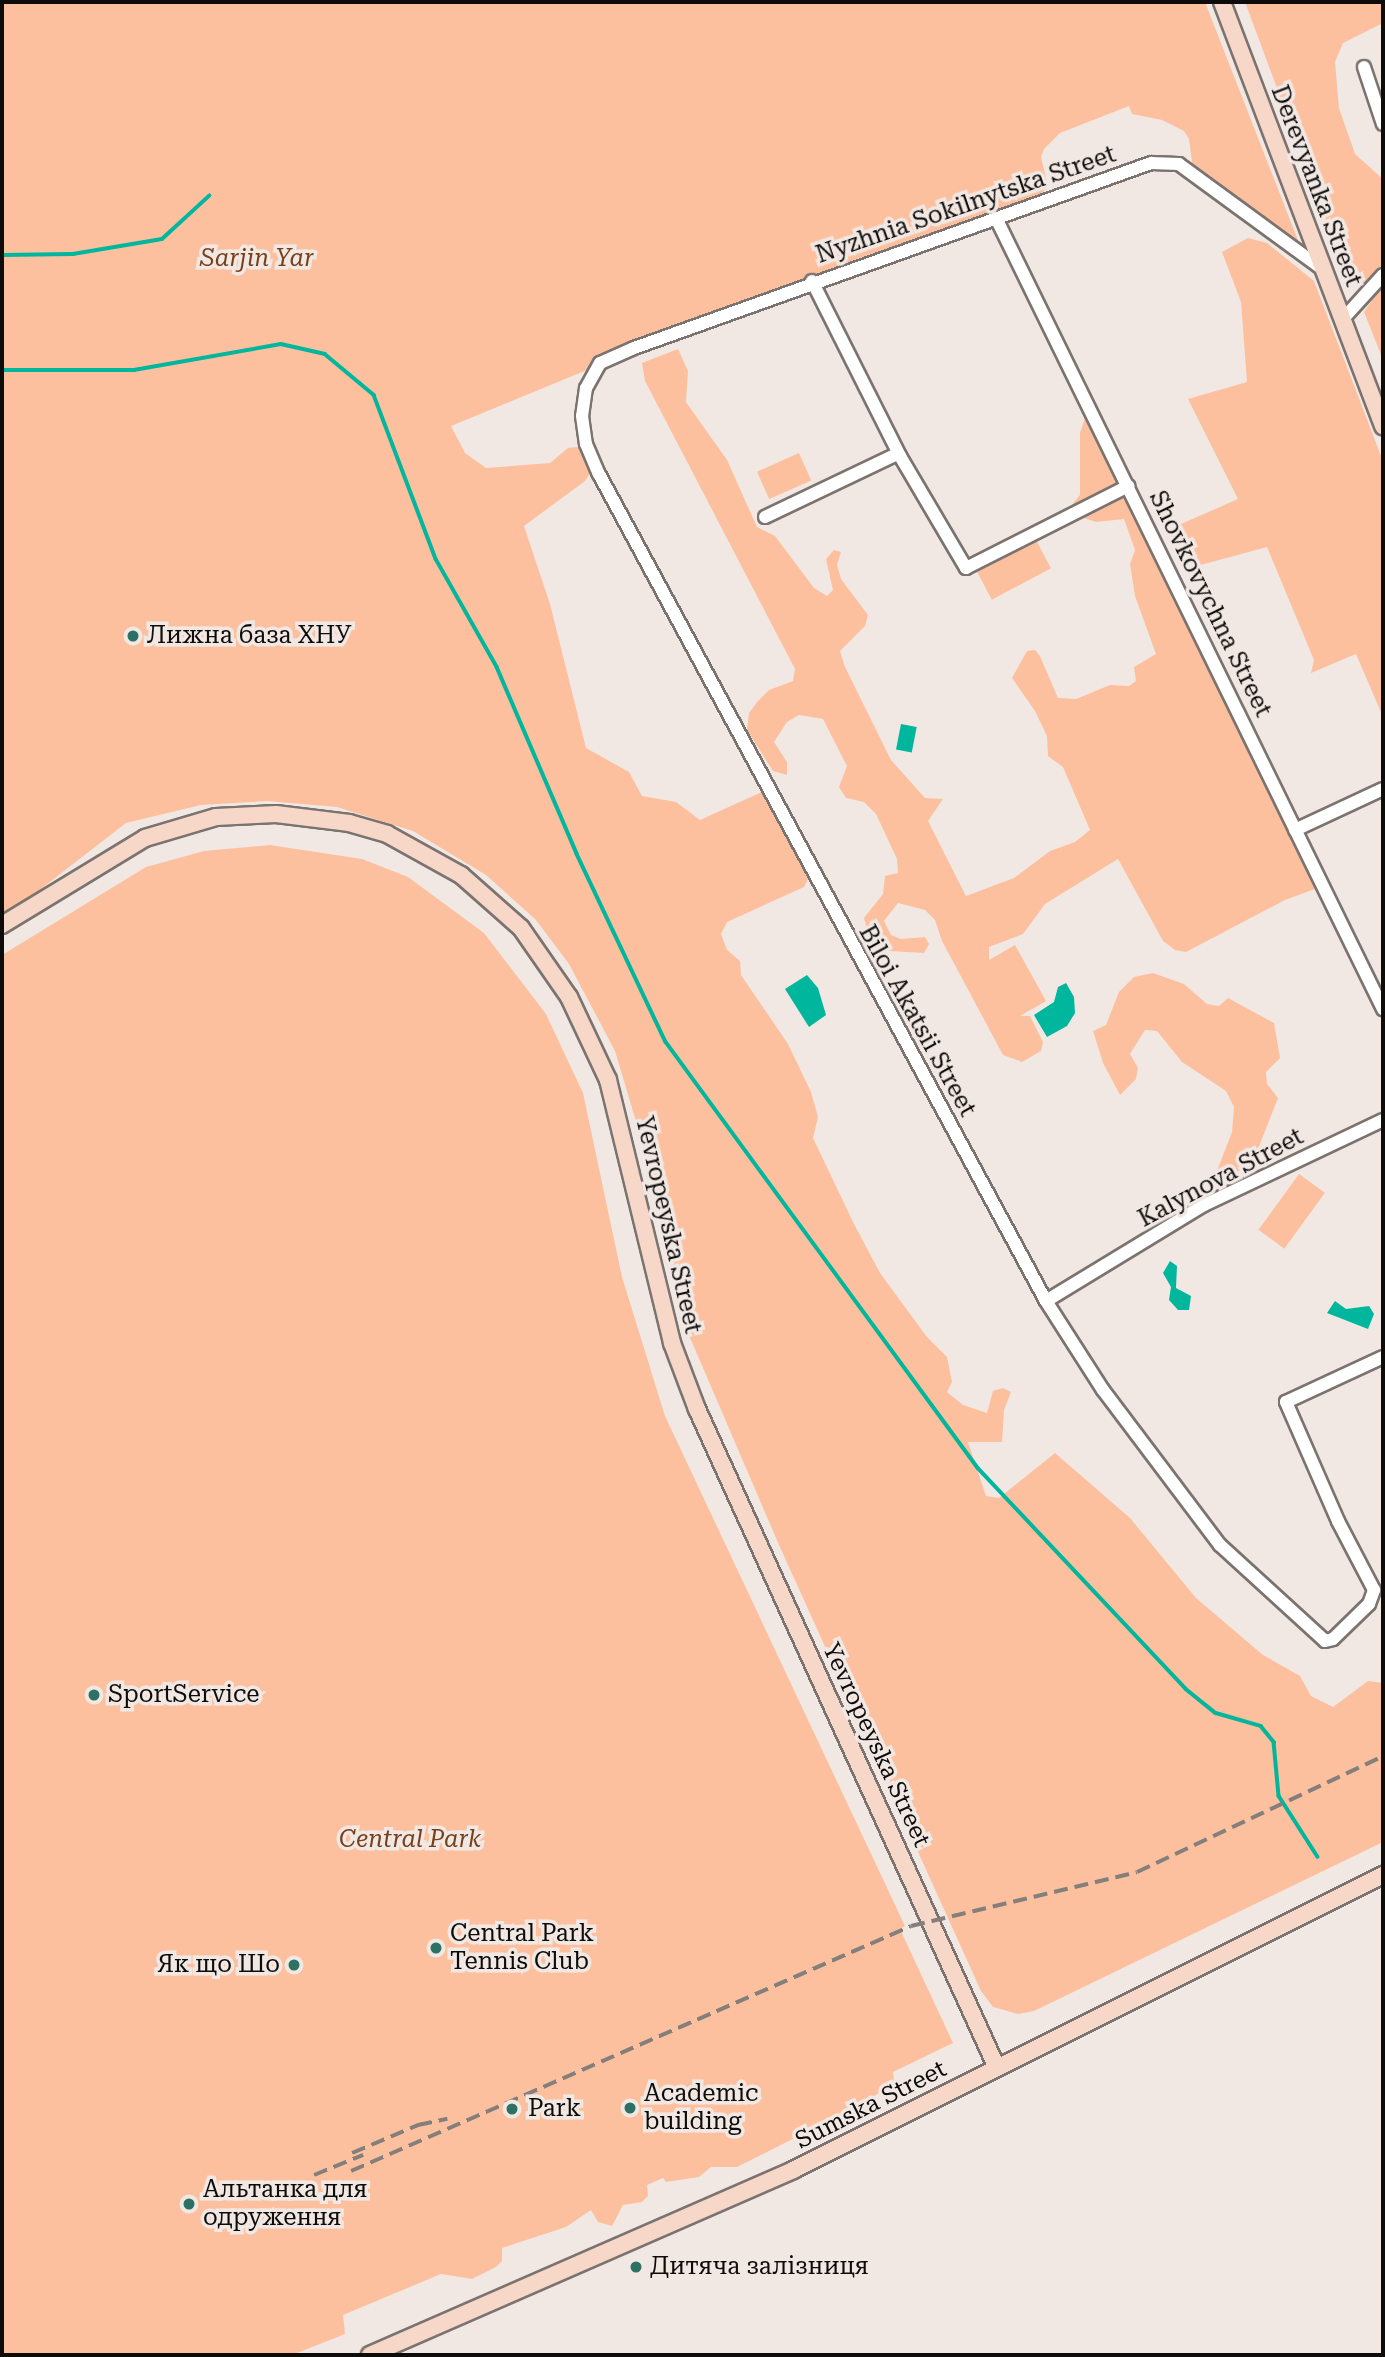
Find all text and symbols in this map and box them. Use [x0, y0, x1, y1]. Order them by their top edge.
street label: Derevyanka Street [1264, 81, 1368, 291]
street label: Nyzhnia Sokilnytska Street [812, 140, 1120, 270]
park label: Sarjin Yar [200, 245, 314, 273]
street label: Shovkovychna Street [1143, 486, 1277, 722]
place label: Лижна база ХНУ [147, 622, 352, 650]
marker: Лижна база ХНУ [125, 628, 141, 644]
street label: Biloi Akatsii Street [852, 920, 982, 1122]
street label: Yevropeyska Street [629, 1114, 707, 1336]
street label: Kalynova Street [1134, 1122, 1308, 1234]
street label: Yevropeyska Street [816, 1638, 936, 1852]
place label: SportService [108, 1681, 260, 1709]
marker: SportService [86, 1687, 102, 1703]
park label: Central Park [339, 1826, 481, 1854]
place label: Central Park Tennis Club [450, 1920, 594, 1976]
marker: Central Park Tennis Club [428, 1940, 444, 1956]
place label: Як що Шо [157, 1951, 280, 1979]
marker: Як що Шо [286, 1957, 302, 1973]
street label: Sumska Street [791, 2055, 951, 2155]
place label: Academic building [644, 2080, 758, 2136]
place label: Park [528, 2095, 581, 2123]
marker: Park [502, 2099, 522, 2119]
marker: Academic building [622, 2100, 638, 2116]
place label: Альтанка для одруження [203, 2176, 367, 2232]
marker: Альтанка для одруження [181, 2196, 197, 2212]
place label: Дитяча залізниця [650, 2253, 869, 2281]
marker: Дитяча залізниця [628, 2259, 644, 2275]

